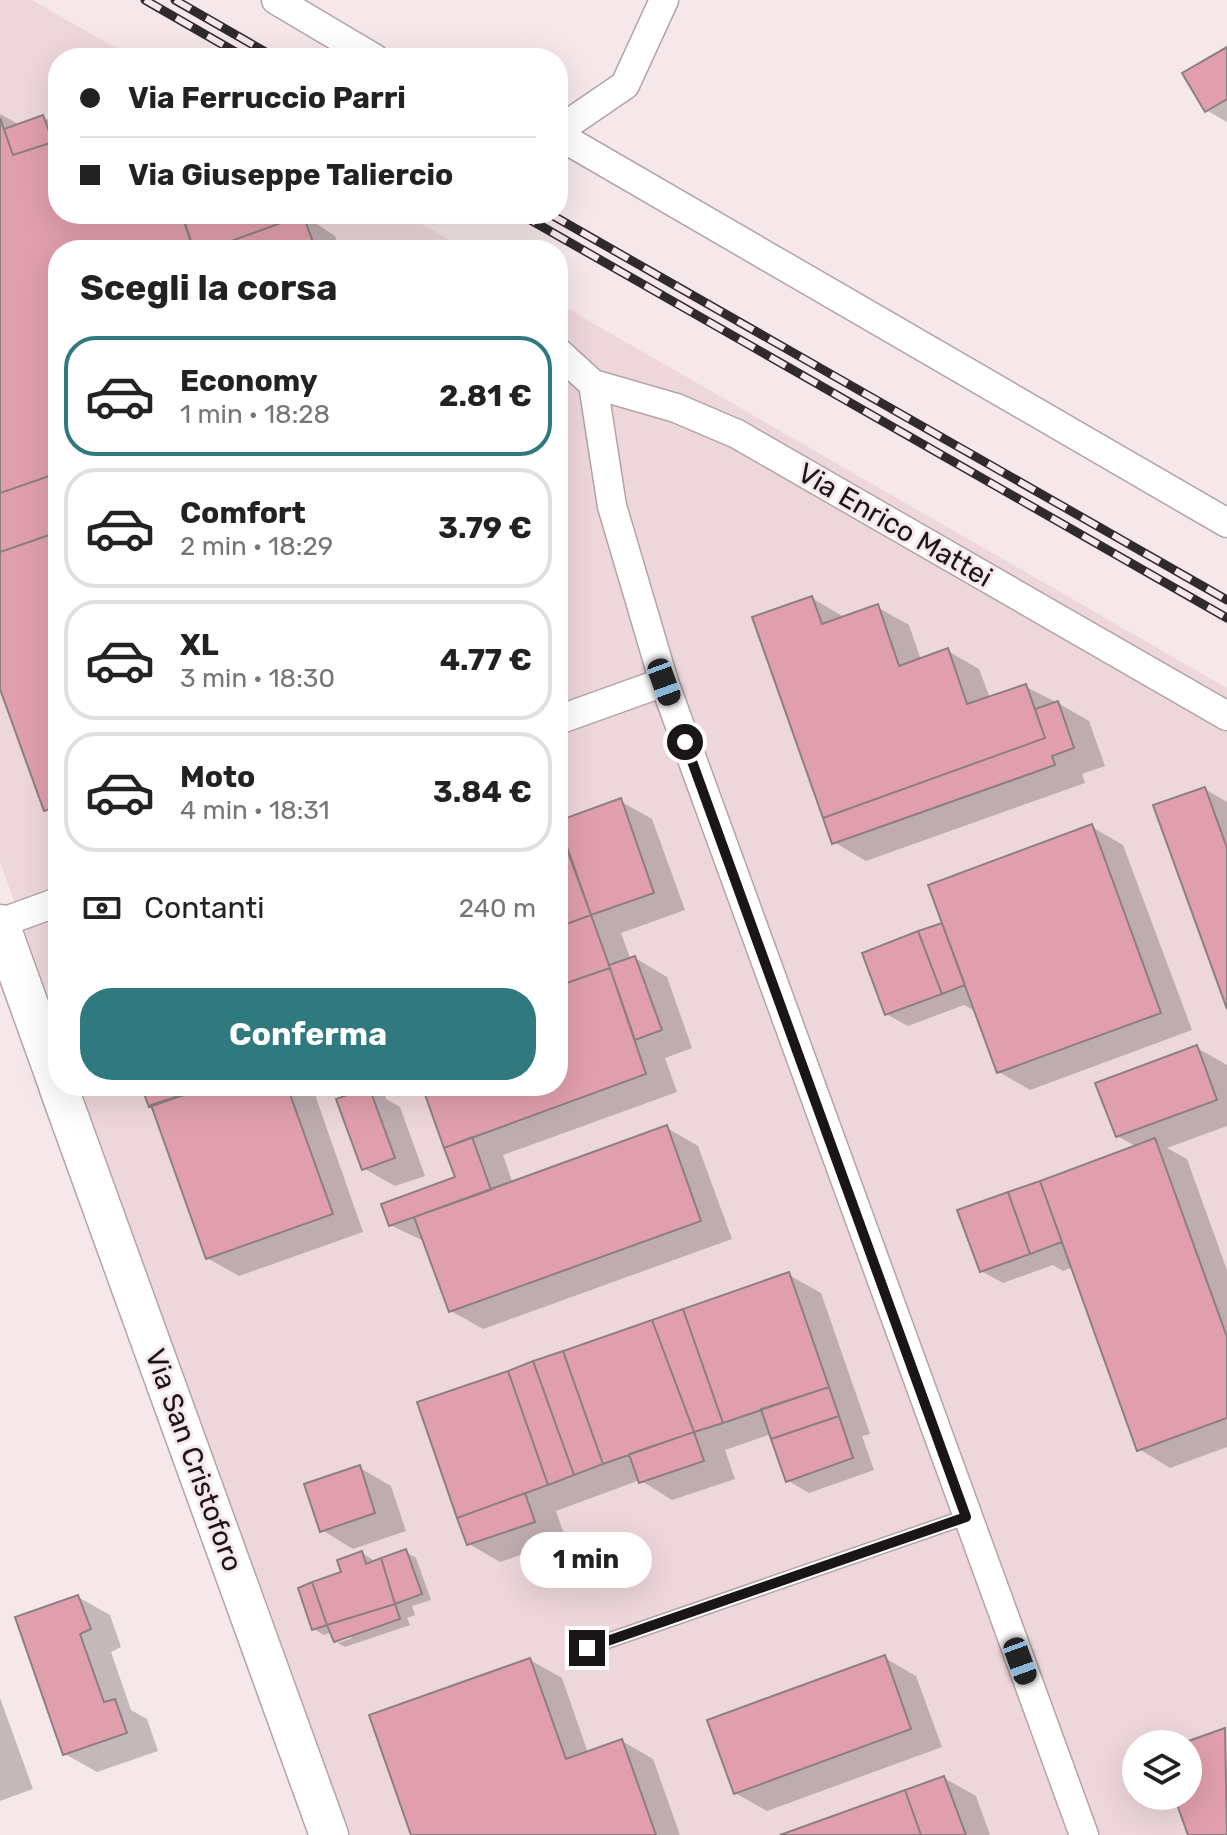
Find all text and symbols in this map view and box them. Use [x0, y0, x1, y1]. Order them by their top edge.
text: Via Ferruccio Parri [128, 80, 406, 116]
text: Via Giuseppe Taliercio [128, 157, 453, 193]
text: Scegli la corsa [80, 266, 338, 309]
icon: car [84, 360, 156, 432]
text: Economy [180, 363, 318, 399]
text: 2.81 € [439, 378, 532, 414]
text: 1 min · 18:28 [180, 399, 330, 430]
street label: Via Enrico Mattei [792, 456, 998, 594]
icon: car [84, 492, 156, 564]
text: Comfort [180, 495, 306, 531]
text: 3.79 € [438, 510, 532, 546]
text: 2 min · 18:29 [180, 531, 333, 562]
icon: car [84, 624, 156, 696]
text: XL [180, 627, 219, 663]
text: 4.77 € [440, 642, 532, 678]
car [645, 655, 683, 709]
text: 3 min · 18:30 [180, 663, 335, 694]
route start [667, 724, 703, 760]
icon: car [84, 756, 156, 828]
text: Moto [180, 759, 255, 795]
text: 3.84 € [433, 774, 532, 810]
text: 4 min · 18:31 [180, 795, 330, 826]
icon: cash [80, 886, 124, 930]
text: Contanti [144, 890, 264, 926]
text: 240 m [459, 893, 536, 924]
button: Conferma [80, 988, 536, 1080]
street label: Via San Cristoforo [138, 1344, 250, 1576]
callout: 1 min [521, 1532, 653, 1588]
text: 1 min [553, 1544, 619, 1575]
route end [569, 1630, 605, 1666]
car [1001, 1634, 1039, 1688]
map controls [1122, 1730, 1202, 1810]
button: layers [1122, 1730, 1202, 1810]

